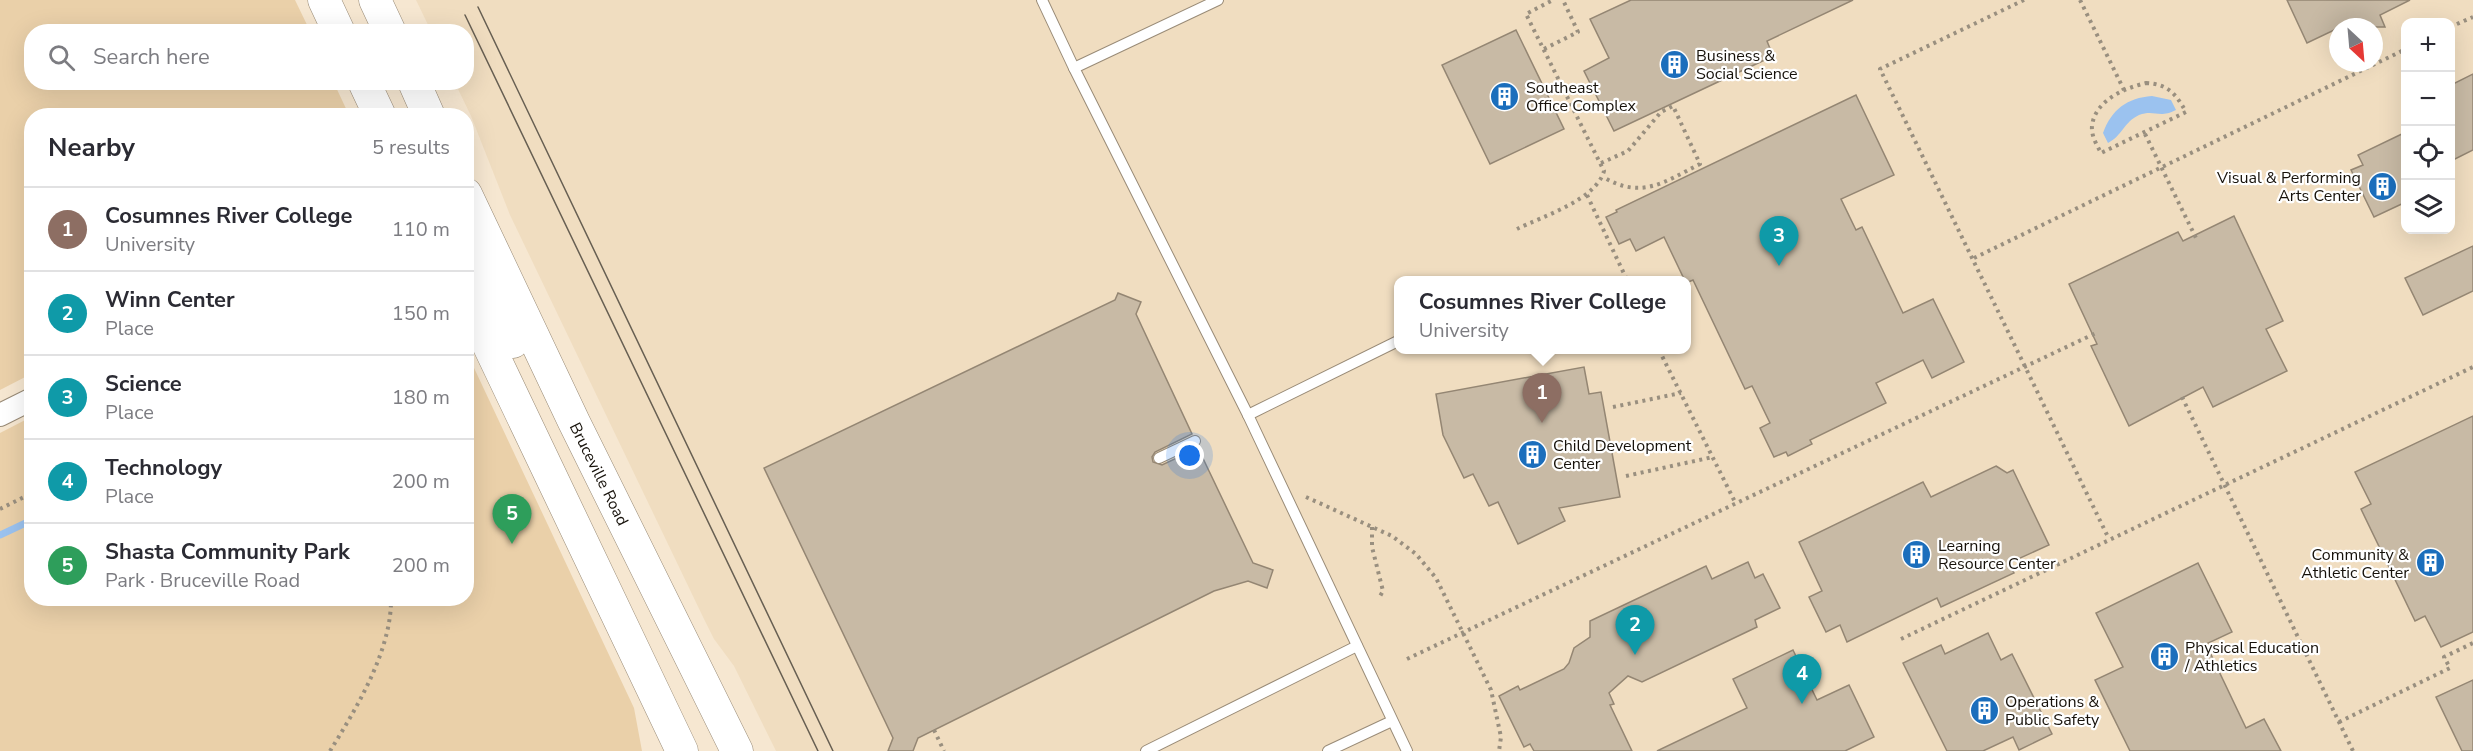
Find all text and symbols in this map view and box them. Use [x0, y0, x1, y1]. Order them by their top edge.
north arrow [2329, 18, 2383, 72]
map controls [2401, 18, 2455, 234]
button: + [2401, 18, 2455, 72]
search box [24, 24, 474, 90]
icon: search [45, 41, 78, 74]
text: Search here [93, 42, 210, 72]
place label: Business & Social Science [1696, 45, 1798, 85]
building icon: Business & Social Science [1659, 48, 1691, 80]
button: − [2401, 72, 2455, 126]
place label: Southeast Office Complex [1526, 77, 1636, 117]
building icon: Southeast Office Complex [1489, 80, 1521, 112]
button: locate [2401, 126, 2455, 180]
text: Nearby [48, 130, 135, 165]
text: 5 results [372, 134, 450, 161]
place label: Visual & Performing Arts Center [2216, 167, 2361, 207]
building icon: Visual & Performing Arts Center [2366, 170, 2398, 202]
button: layers [2401, 180, 2455, 234]
text: Cosumnes River College [105, 201, 353, 231]
text: 1 [62, 216, 74, 243]
text: 110 m [392, 216, 450, 243]
pin: 3 [1760, 216, 1798, 266]
text: University [105, 231, 195, 258]
popup [1394, 276, 1691, 354]
text: Winn Center [105, 285, 235, 315]
text: Cosumnes River College [1419, 287, 1666, 317]
text: 2 [62, 300, 74, 327]
text: 150 m [392, 300, 450, 327]
text: Place [105, 315, 154, 342]
text: University [1419, 317, 1509, 344]
text: Science [105, 369, 182, 399]
pin: 1 [1522, 374, 1562, 423]
text: 3 [62, 384, 74, 411]
text: 180 m [392, 384, 450, 411]
text: Place [105, 399, 154, 426]
street label: Bruceville Road [564, 419, 634, 529]
place label: Child Development Center [1553, 435, 1692, 475]
building icon: Child Development Center [1516, 438, 1548, 470]
your location [1175, 441, 1204, 470]
text: Technology [105, 453, 222, 483]
text: 4 [62, 468, 74, 495]
text: 200 m [392, 468, 450, 495]
text: Place [105, 483, 154, 510]
pin: 5 [492, 494, 532, 544]
place label: Learning Resource Center [1938, 535, 2056, 575]
text: Shasta Community Park [105, 537, 350, 567]
building icon: Learning Resource Center [1901, 538, 1933, 570]
place label: Community & Athletic Center [2301, 544, 2409, 584]
building icon: Community & Athletic Center [2414, 547, 2446, 579]
text: 5 [62, 552, 74, 579]
text: 200 m [392, 552, 450, 579]
text: Park · Bruceville Road [105, 567, 300, 594]
pin: 2 [1616, 606, 1654, 655]
place label: Physical Education / Athletics [2184, 637, 2319, 677]
building icon: Physical Education / Athletics [2148, 640, 2180, 672]
pin: 4 [1782, 654, 1822, 704]
place label: Operations & Public Safety [2005, 691, 2100, 731]
building icon: Operations & Public Safety [1968, 694, 2000, 726]

